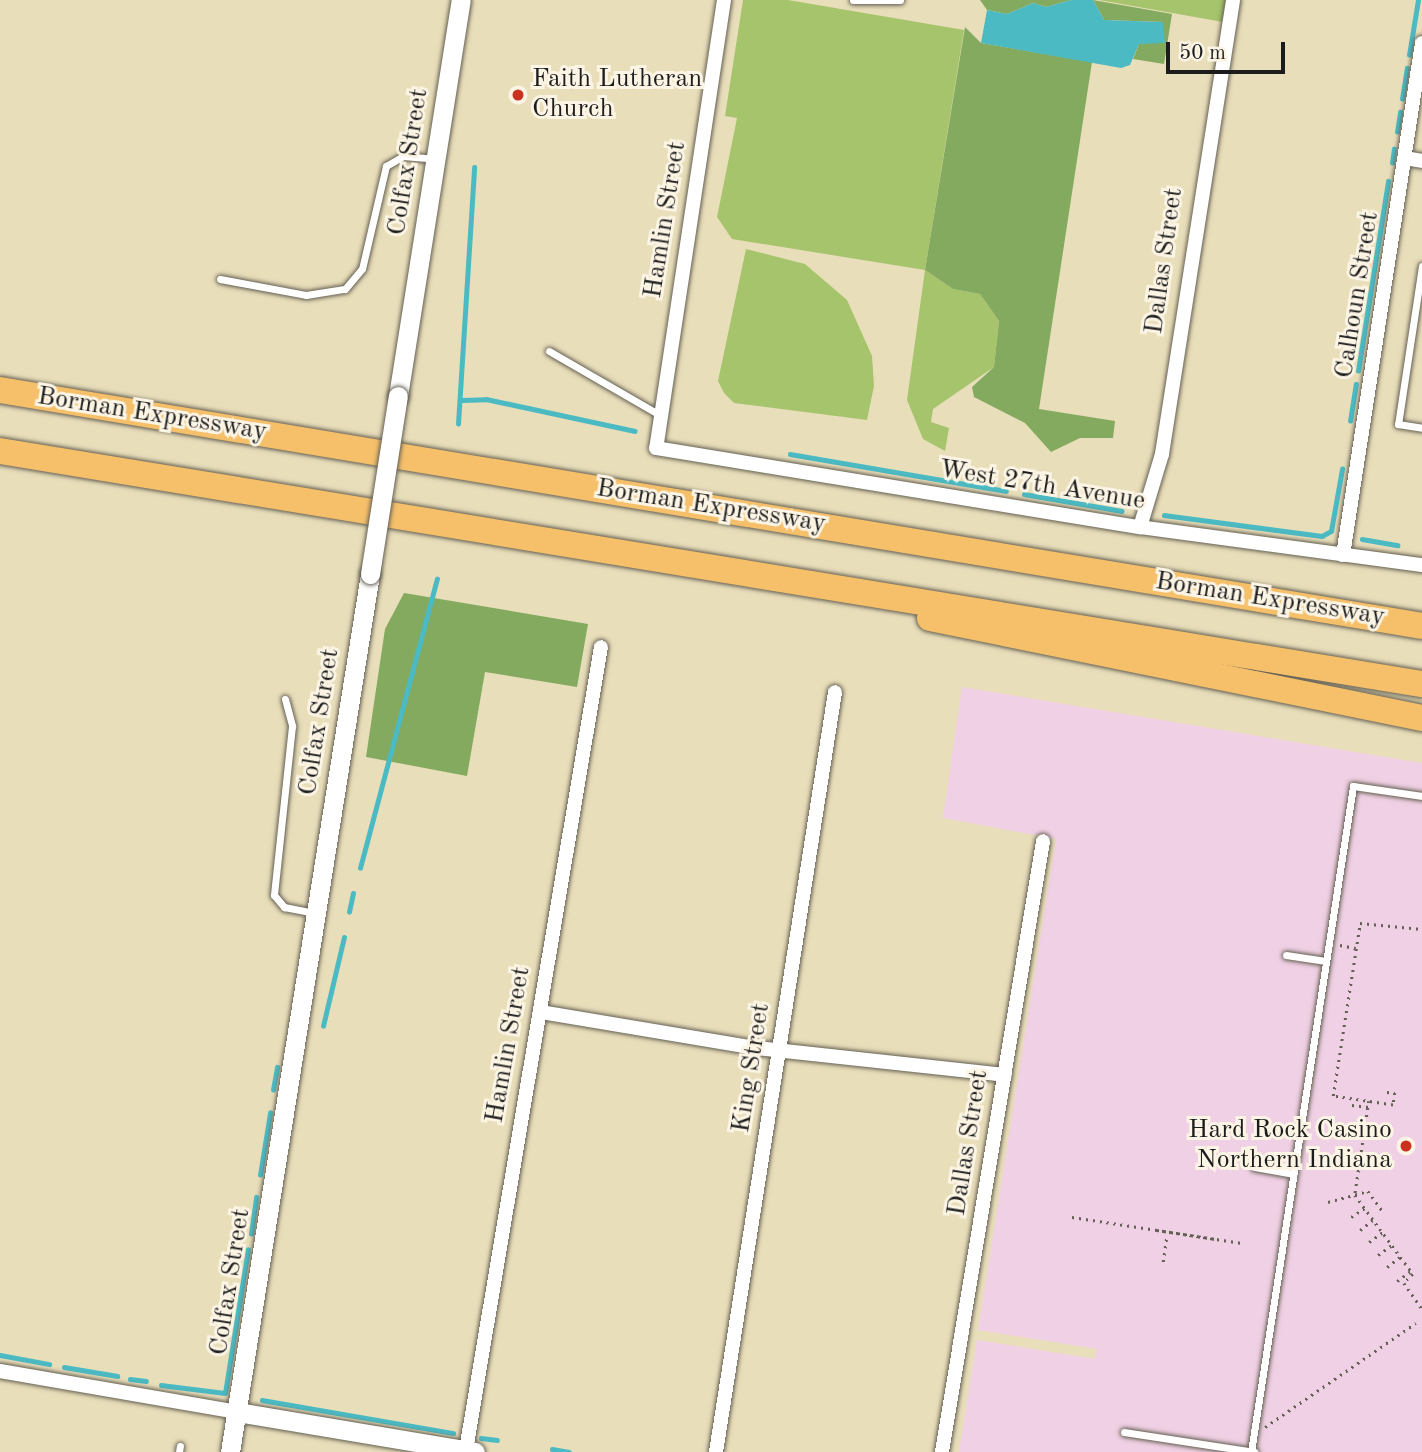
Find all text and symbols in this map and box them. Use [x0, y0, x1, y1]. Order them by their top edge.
scale bar [1170, 28, 1289, 72]
text: 50 m [1179, 43, 1226, 64]
place label: Faith Lutheran Church [532, 64, 702, 126]
street label: Colfax Street [382, 86, 436, 238]
marker: Faith Lutheran Church [510, 87, 526, 103]
street label: Hamlin Street [638, 139, 694, 301]
street label: Dallas Street [1139, 186, 1191, 336]
street label: Calhoun Street [1329, 209, 1387, 381]
street label: Borman Expressway [35, 381, 269, 449]
street label: West 27th Avenue [937, 454, 1147, 518]
street label: Borman Expressway [594, 473, 828, 541]
street label: Borman Expressway [1153, 566, 1387, 634]
street label: Colfax Street [293, 646, 347, 798]
street label: Hamlin Street [480, 964, 538, 1126]
street label: King Street [726, 1001, 778, 1135]
street label: Dallas Street [942, 1068, 996, 1218]
place label: Hard Rock Casino Northern Indiana [1188, 1115, 1392, 1176]
marker: Hard Rock Casino Northern Indiana [1398, 1138, 1414, 1154]
street label: Colfax Street [204, 1206, 258, 1358]

